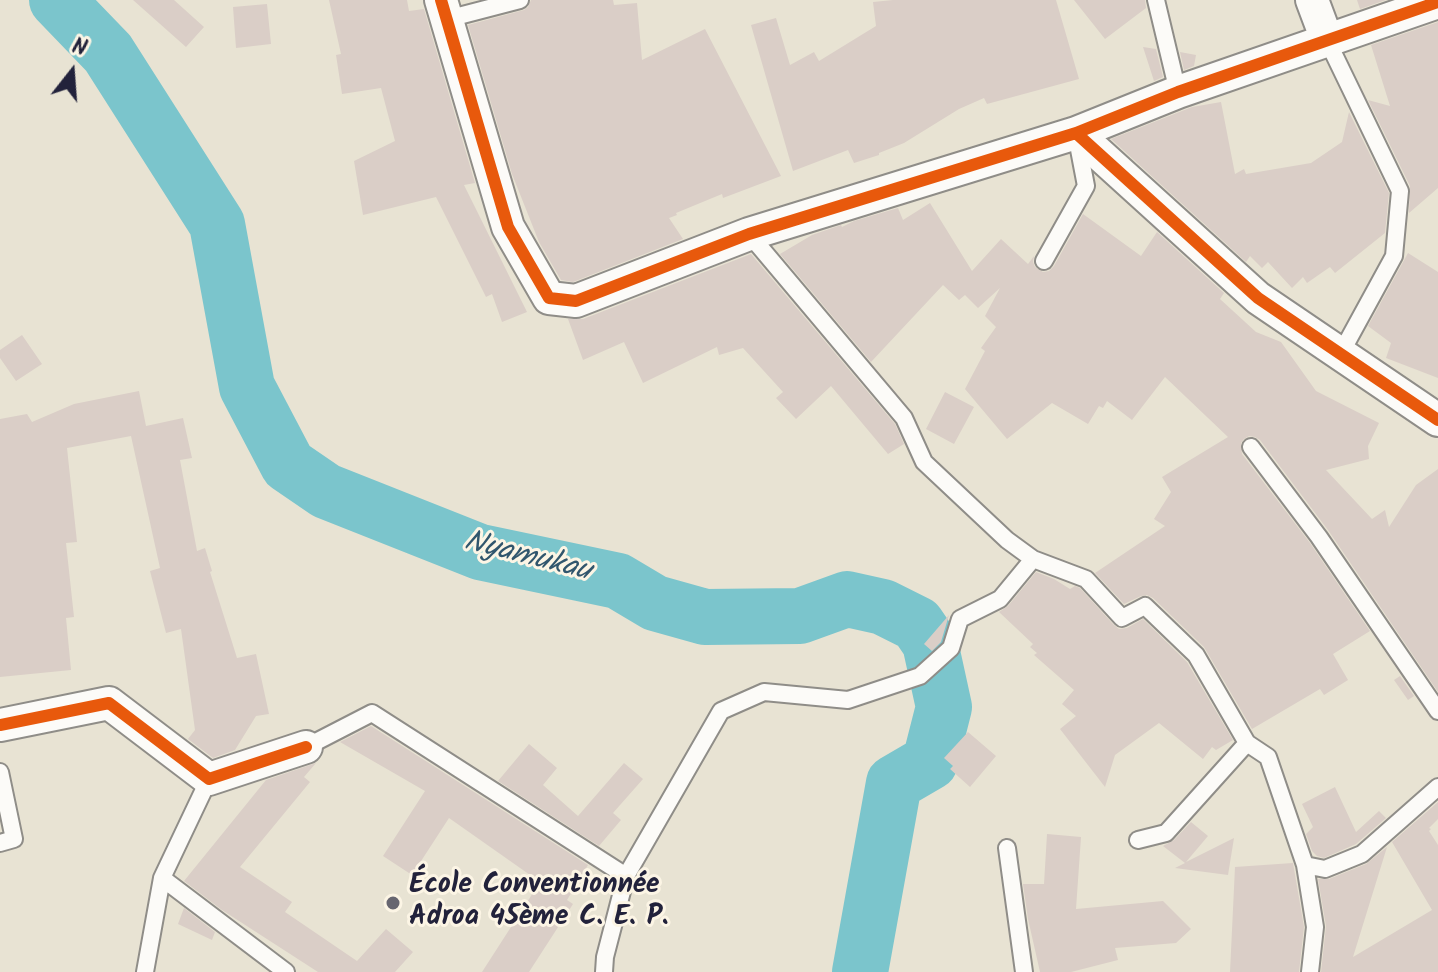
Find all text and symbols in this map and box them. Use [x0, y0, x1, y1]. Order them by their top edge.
text: N [67, 30, 91, 67]
north arrow [32, 32, 112, 112]
water label: Nyamukau [460, 526, 594, 592]
place label: École Conventionnée Adroa 45ème C. E. P. [409, 870, 669, 936]
marker: École Conventionnée Adroa 45ème C. E. P. [384, 894, 402, 912]

